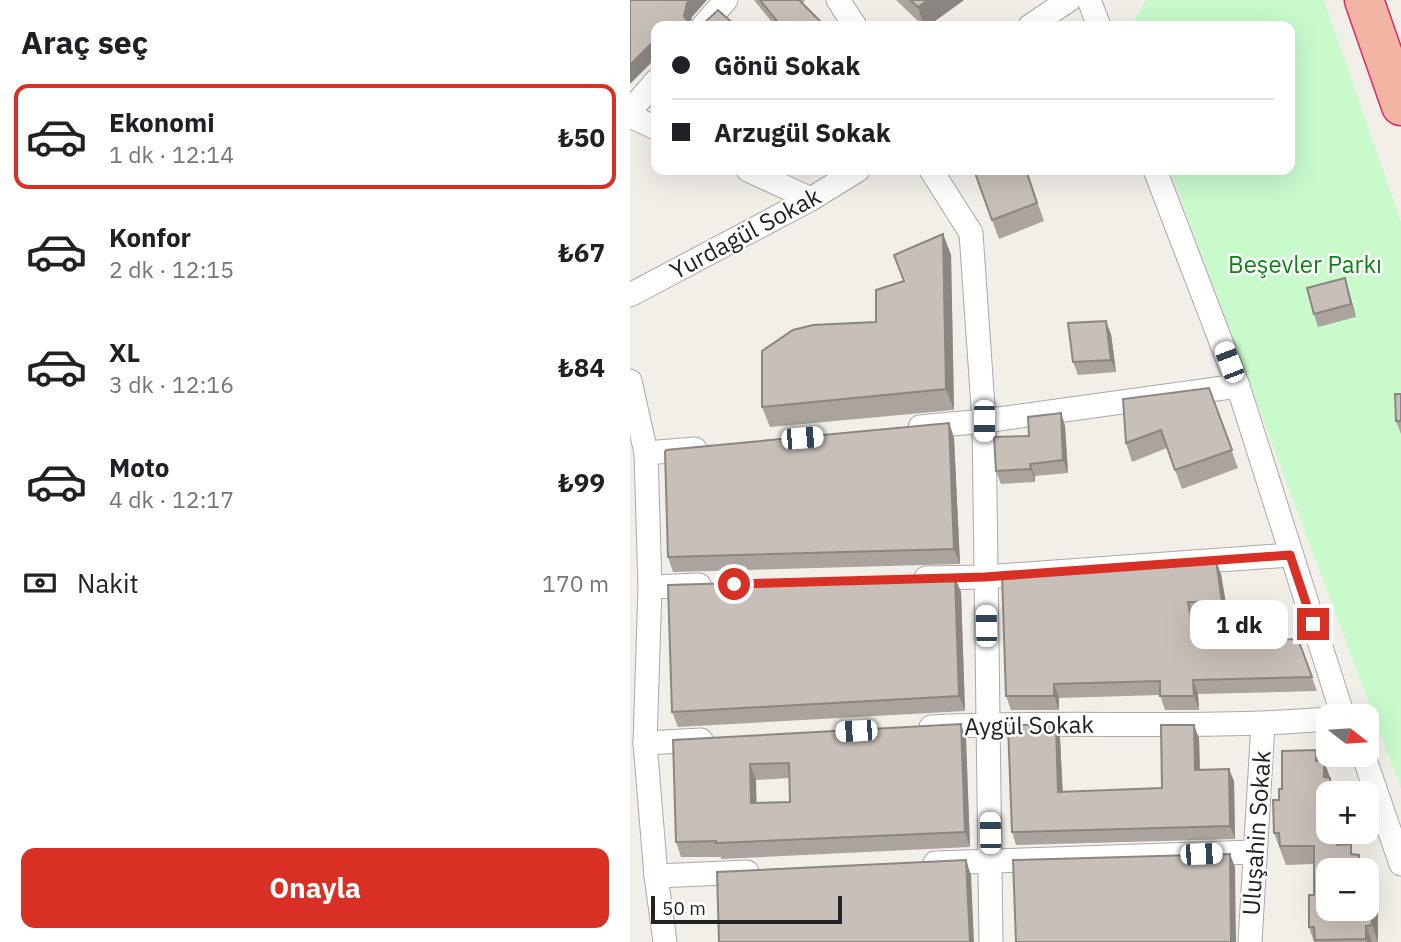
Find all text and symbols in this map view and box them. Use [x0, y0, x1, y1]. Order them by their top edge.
text: Araç seç [21, 21, 148, 63]
text: Gönü Sokak [714, 48, 860, 82]
icon: car [25, 105, 88, 168]
text: Ekonomi [109, 105, 215, 139]
text: Arzugül Sokak [714, 115, 891, 149]
text: ₺50 [558, 120, 605, 154]
text: 1 dk · 12:14 [109, 139, 234, 169]
street label: Yurdagül Sokak [664, 180, 826, 286]
icon: car [25, 220, 88, 283]
text: Konfor [109, 220, 191, 254]
text: ₺67 [558, 235, 605, 269]
park label: Beşevler Parkı [1228, 248, 1382, 280]
text: 2 dk · 12:15 [109, 254, 234, 284]
icon: car [25, 335, 88, 398]
text: XL [109, 335, 140, 369]
car [1212, 339, 1247, 385]
text: ₺84 [558, 350, 605, 384]
text: 3 dk · 12:16 [109, 369, 234, 399]
car [974, 400, 995, 442]
car [781, 426, 824, 450]
icon: car [25, 450, 88, 513]
text: Moto [109, 450, 169, 484]
text: ₺99 [558, 465, 605, 499]
text: 4 dk · 12:17 [109, 484, 234, 514]
icon: cash [21, 564, 59, 602]
text: Nakit [77, 566, 139, 600]
text: 170 m [542, 568, 609, 598]
route start [718, 568, 750, 600]
callout: 1 dk [1190, 600, 1288, 648]
car [976, 605, 997, 647]
route end [1297, 608, 1329, 640]
text: 1 dk [1216, 609, 1262, 639]
north arrow [1316, 704, 1379, 766]
map controls [1316, 704, 1379, 921]
street label: Aygül Sokak [964, 708, 1095, 742]
car [835, 719, 878, 743]
street label: Uluşahin Sokak [1234, 749, 1278, 917]
button: + [1316, 781, 1379, 844]
car [980, 812, 1001, 854]
car [1180, 843, 1223, 865]
button: Onayla [21, 848, 609, 928]
button: − [1316, 858, 1379, 921]
scale bar [651, 893, 842, 925]
text: 50 m [662, 896, 706, 920]

